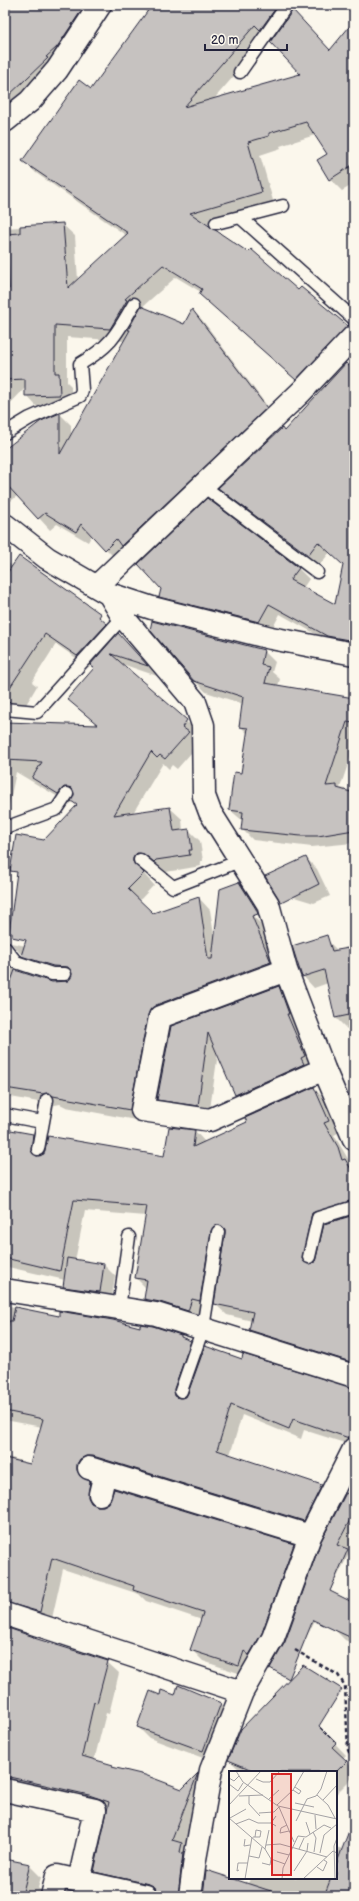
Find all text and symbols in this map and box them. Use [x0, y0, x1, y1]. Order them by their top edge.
scale bar [205, 26, 287, 52]
text: 20 m [211, 33, 238, 48]
inset map [229, 1771, 337, 1879]

